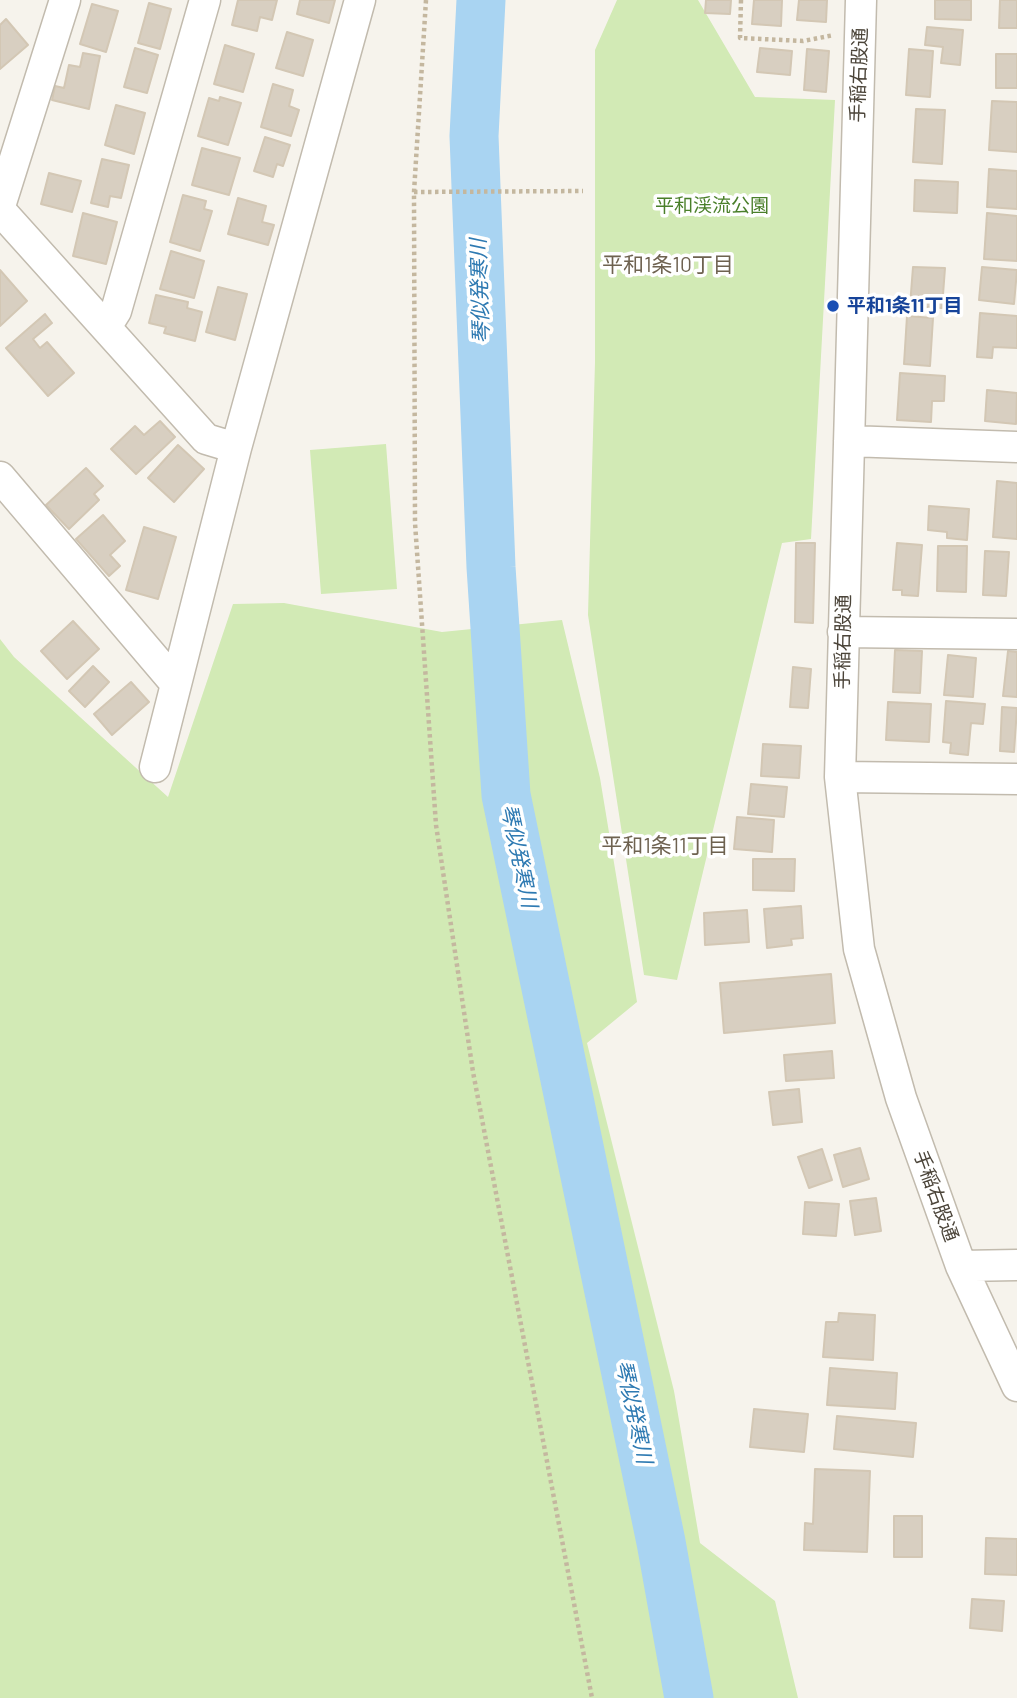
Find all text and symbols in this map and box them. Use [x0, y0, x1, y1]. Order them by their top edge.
street label: 手稲右股通 [846, 27, 872, 123]
park label: 平和渓流公園 [655, 195, 769, 217]
water label: 琴似発寒川 [466, 238, 494, 344]
district label: 平和1条10丁目 [602, 252, 734, 278]
place label: 平和1条11丁目 [847, 295, 962, 317]
marker: 平和1条11丁目 [825, 298, 841, 314]
street label: 手稲右股通 [831, 594, 855, 690]
water label: 琴似発寒川 [496, 802, 542, 910]
district label: 平和1条11丁目 [601, 833, 729, 859]
street label: 手稲右股通 [909, 1147, 963, 1245]
water label: 琴似発寒川 [611, 1358, 657, 1466]

